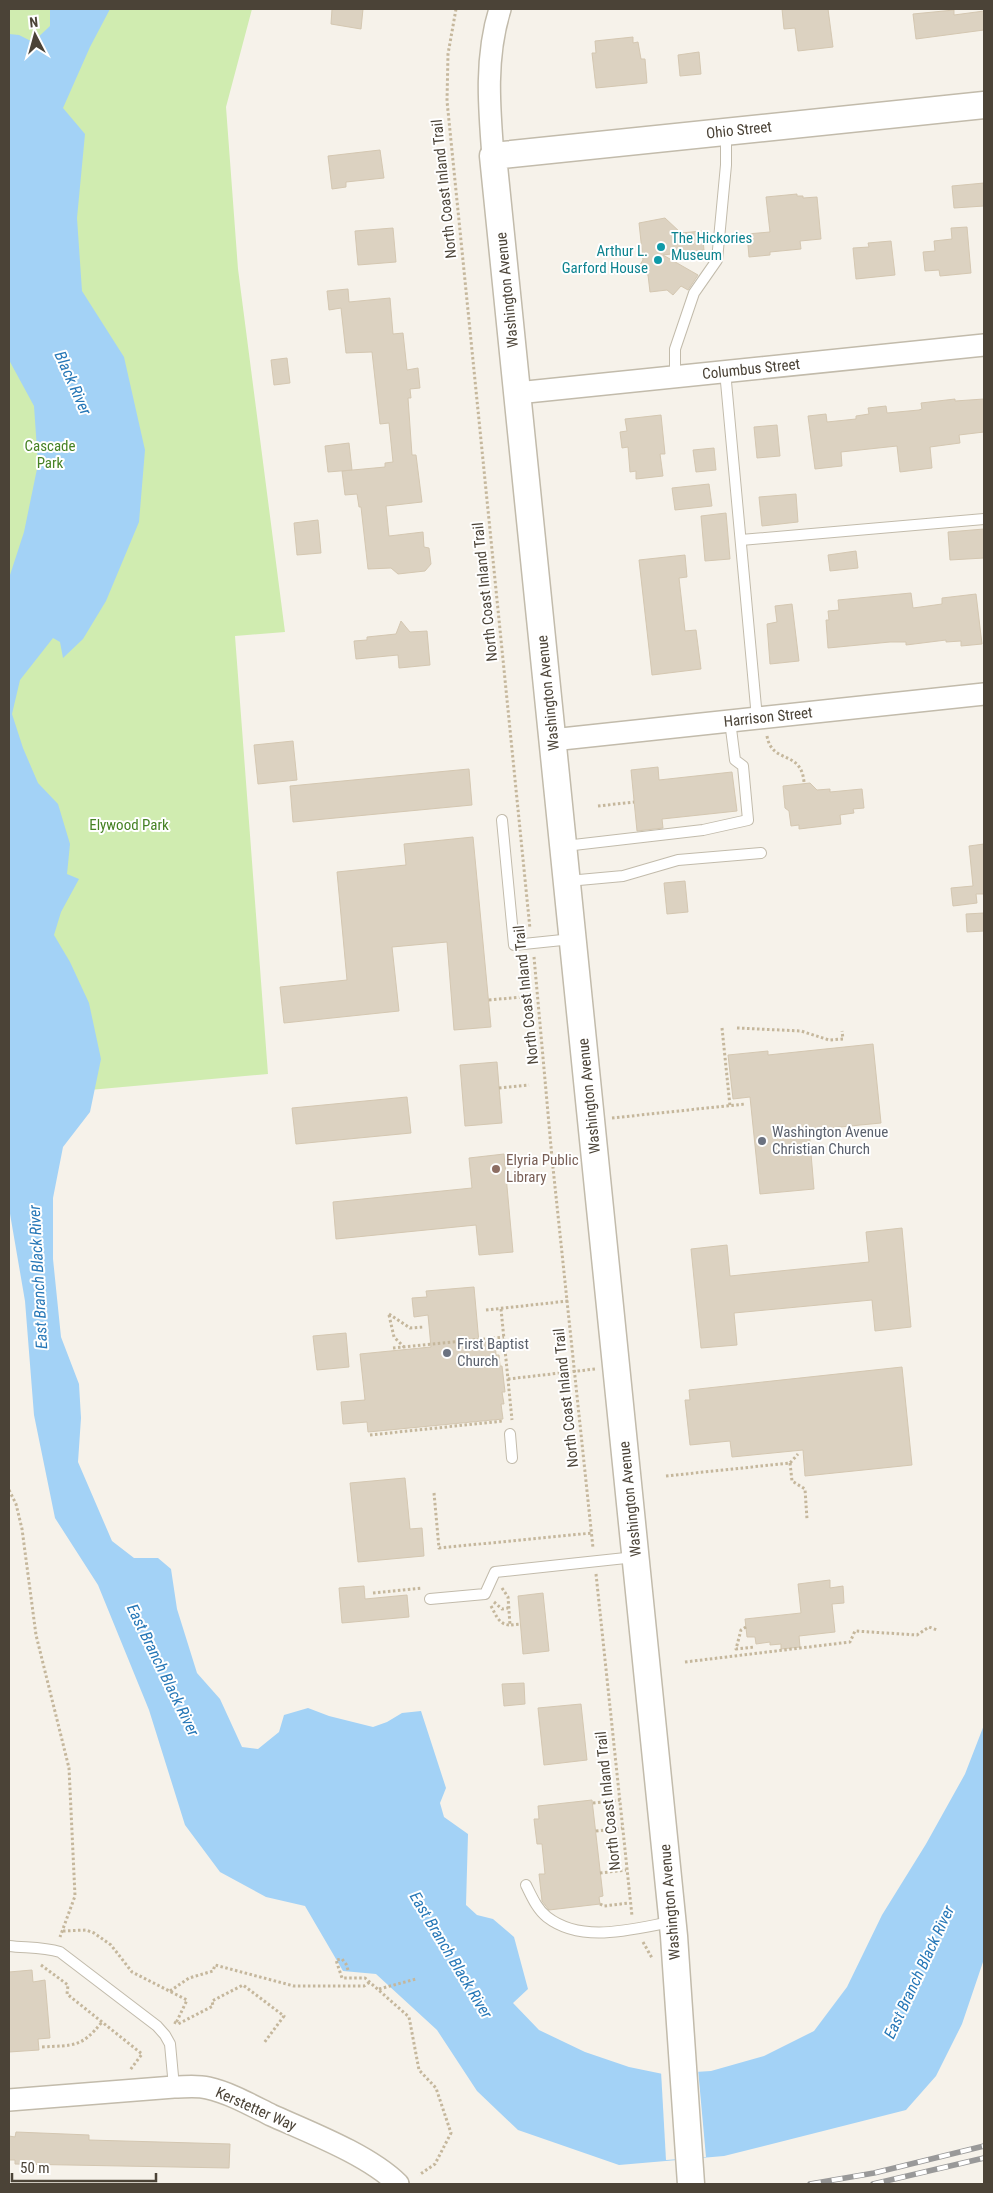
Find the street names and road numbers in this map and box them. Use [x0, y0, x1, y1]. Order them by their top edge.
street label: North Coast Inland Trail [428, 118, 460, 260]
street label: Ohio Street [705, 118, 773, 142]
street label: Washington Avenue [492, 231, 522, 349]
street label: Columbus Street [701, 355, 801, 383]
street label: North Coast Inland Trail [469, 521, 501, 663]
street label: Washington Avenue [533, 634, 563, 752]
street label: Harrison Street [723, 703, 813, 731]
street label: North Coast Inland Trail [510, 924, 542, 1066]
street label: Washington Avenue [574, 1037, 604, 1155]
street label: North Coast Inland Trail [550, 1327, 582, 1469]
street label: Washington Avenue [615, 1440, 645, 1558]
street label: North Coast Inland Trail [592, 1730, 624, 1872]
street label: Washington Avenue [656, 1843, 684, 1961]
street label: Kerstetter Way [213, 2083, 299, 2135]

